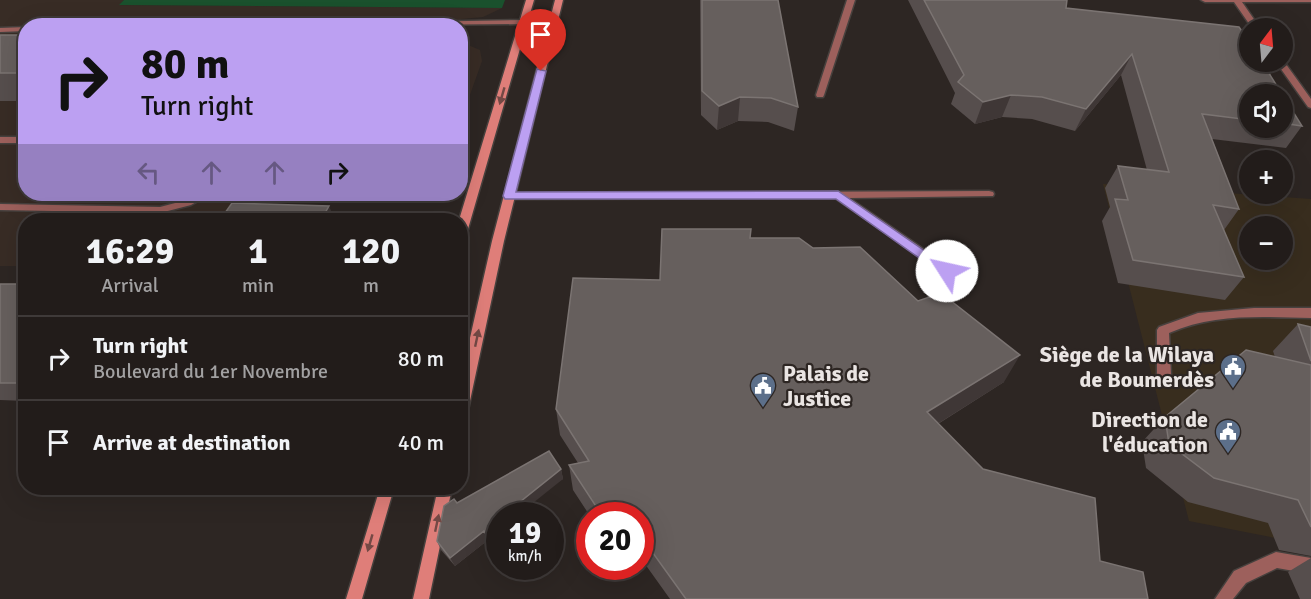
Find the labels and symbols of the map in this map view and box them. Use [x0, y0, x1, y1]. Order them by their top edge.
pin [515, 9, 566, 71]
north arrow [1239, 18, 1293, 72]
one-way arrow [497, 87, 506, 105]
position arrow [915, 239, 979, 303]
one-way arrow [473, 328, 482, 347]
place label: Siège de la Wilaya de Boumerdès [1040, 341, 1214, 393]
public building icon: Siège de la Wilaya de Boumerdès [1218, 352, 1248, 390]
place label: Palais de Justice [783, 360, 869, 412]
public building icon: Palais de Justice [748, 371, 778, 409]
place label: Direction de l'éducation [1091, 406, 1208, 458]
public building icon: Direction de l'éducation [1213, 417, 1243, 455]
speed limit sign: 20 [576, 502, 654, 580]
one-way arrow [433, 513, 443, 532]
one-way arrow [365, 534, 374, 552]

